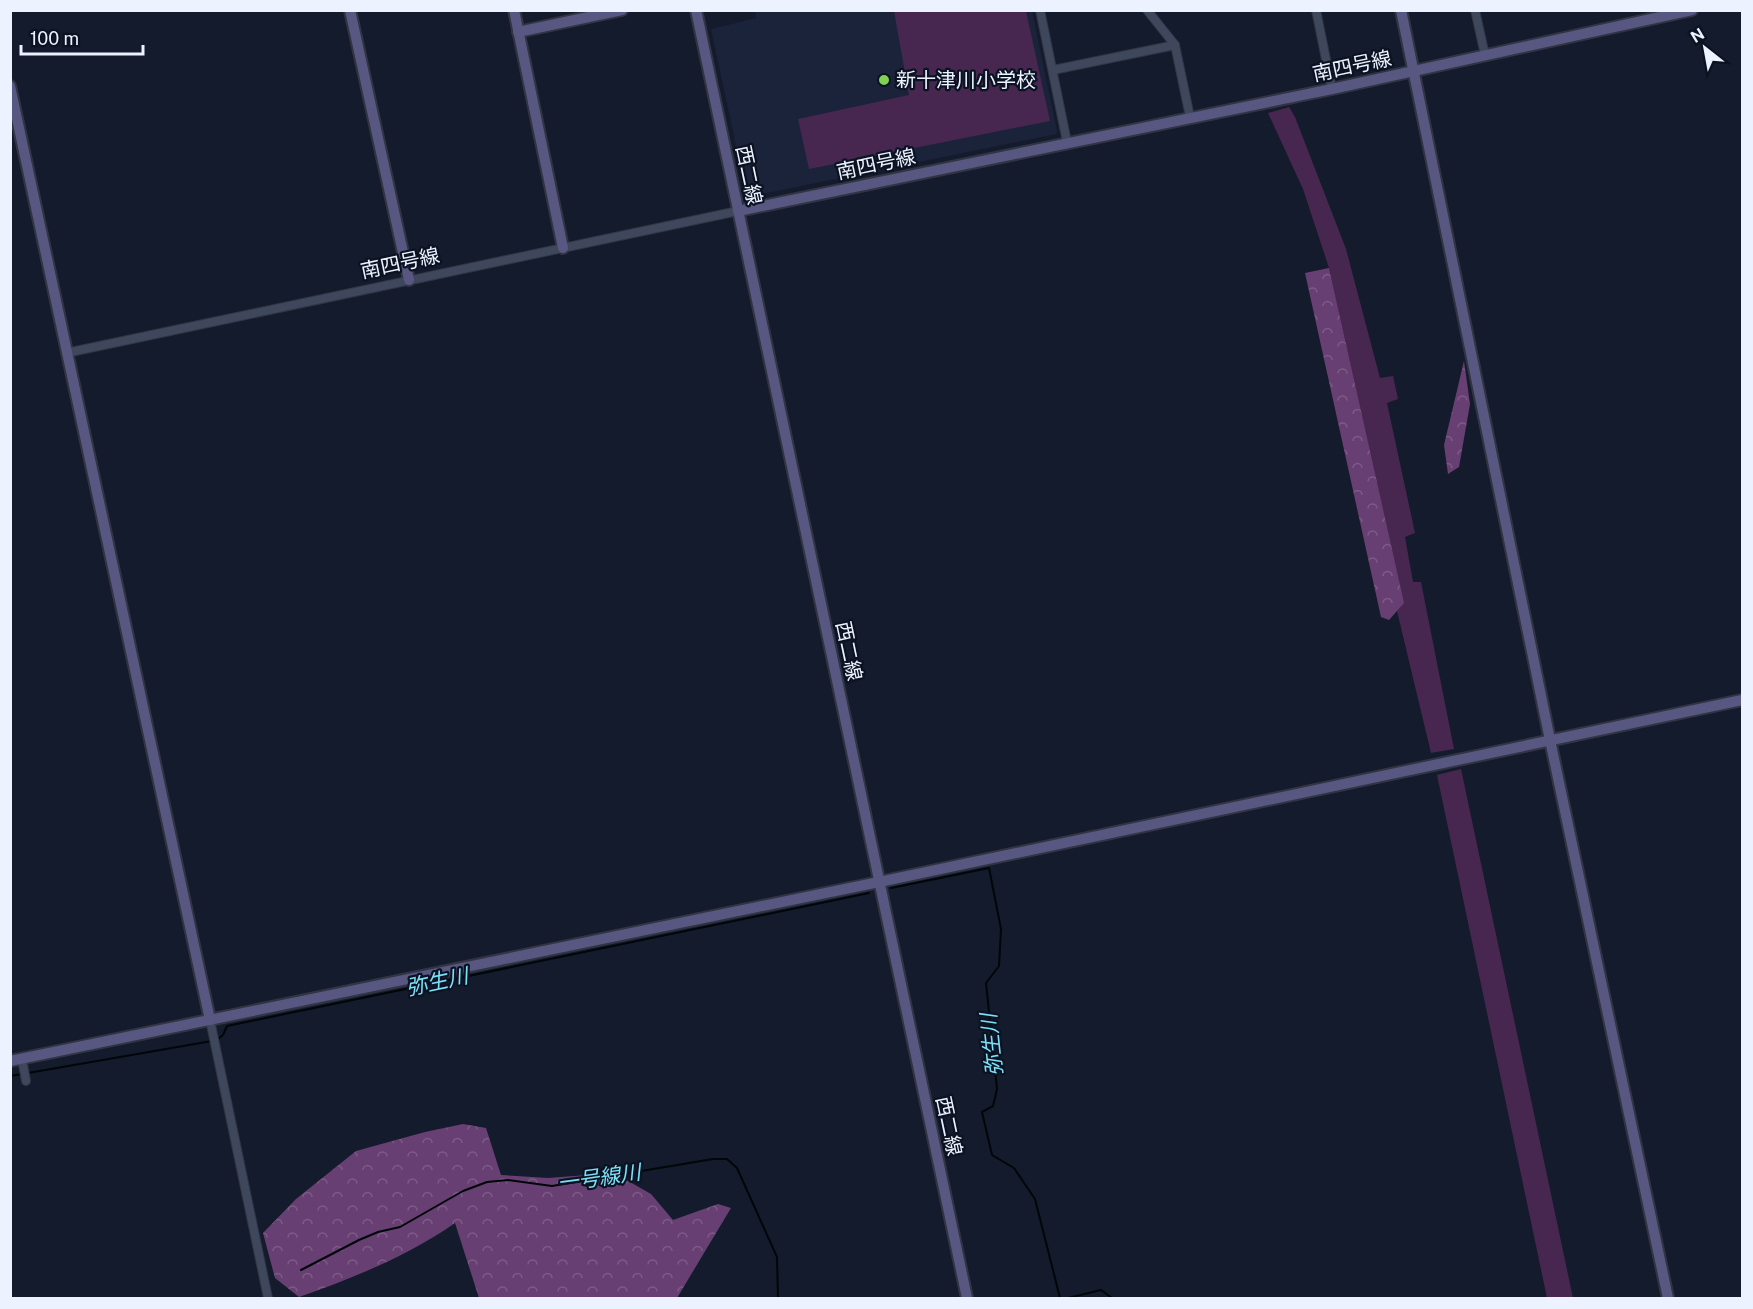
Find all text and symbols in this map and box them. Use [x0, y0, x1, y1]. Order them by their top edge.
scale bar [21, 18, 142, 56]
north arrow [1675, 18, 1735, 78]
text: N [1687, 24, 1708, 47]
text: 100 m [30, 28, 79, 49]
street label: 南四号線 [1310, 46, 1394, 86]
place label: 新十津川小学校 [896, 68, 1036, 92]
marker: 新十津川小学校 [877, 73, 891, 87]
street label: 西二線 [731, 143, 767, 207]
street label: 南四号線 [834, 144, 918, 184]
street label: 南四号線 [358, 243, 442, 283]
street label: 西二線 [831, 619, 867, 683]
water label: 弥生川 [403, 962, 472, 1000]
water label: 弥生川 [976, 1010, 1007, 1078]
street label: 西二線 [931, 1094, 967, 1158]
water label: 一号線川 [556, 1159, 644, 1196]

